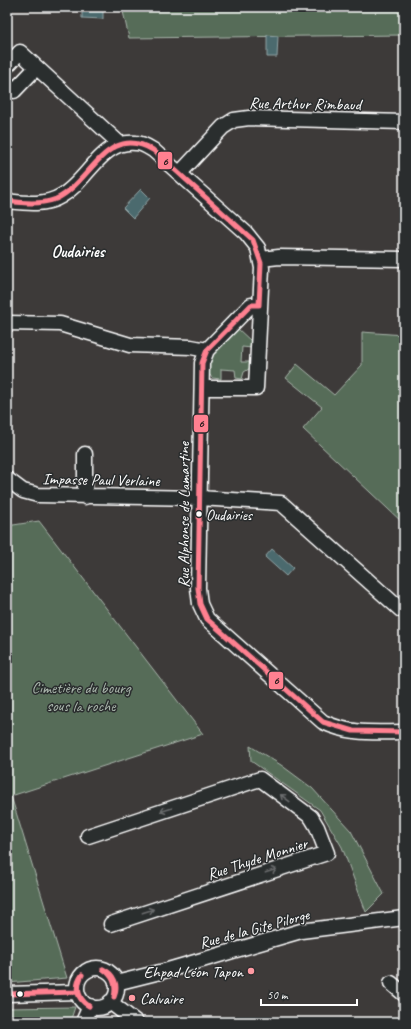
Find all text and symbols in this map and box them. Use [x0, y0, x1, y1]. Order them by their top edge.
street label: Rue Arthur Rimbaud [249, 93, 364, 115]
line badge: 6 [157, 151, 173, 170]
text: 6 [162, 154, 168, 168]
district label: Oudairies [51, 241, 107, 262]
line badge: 6 [193, 414, 209, 433]
text: 6 [198, 416, 204, 430]
street label: Rue Alphonse de Lamartine [174, 440, 194, 588]
street label: Impasse Paul Verlaine [42, 469, 162, 491]
place label: Oudairies [206, 506, 254, 525]
marker: Oudairies [194, 509, 204, 519]
line badge: 6 [268, 671, 284, 690]
text: 6 [273, 673, 279, 687]
park label: Cimetière du bourg sous la roche [31, 678, 132, 716]
one-way arrow [280, 794, 291, 802]
one-way arrow [160, 807, 173, 814]
street label: Rue Thyde Monnier [205, 833, 311, 885]
one-way arrow [265, 867, 278, 874]
street label: Rue de la Gite Pilorge [197, 904, 313, 953]
one-way arrow [141, 907, 153, 915]
place label: Ehpad Léon Tapon [144, 962, 244, 982]
marker: Ehpad Léon Tapon [246, 966, 256, 976]
scale bar [261, 981, 357, 1007]
text: 50 m [267, 987, 289, 1003]
unlabelled marker [15, 989, 25, 999]
place label: Calvaire [140, 989, 185, 1009]
marker: Calvaire [127, 993, 137, 1003]

